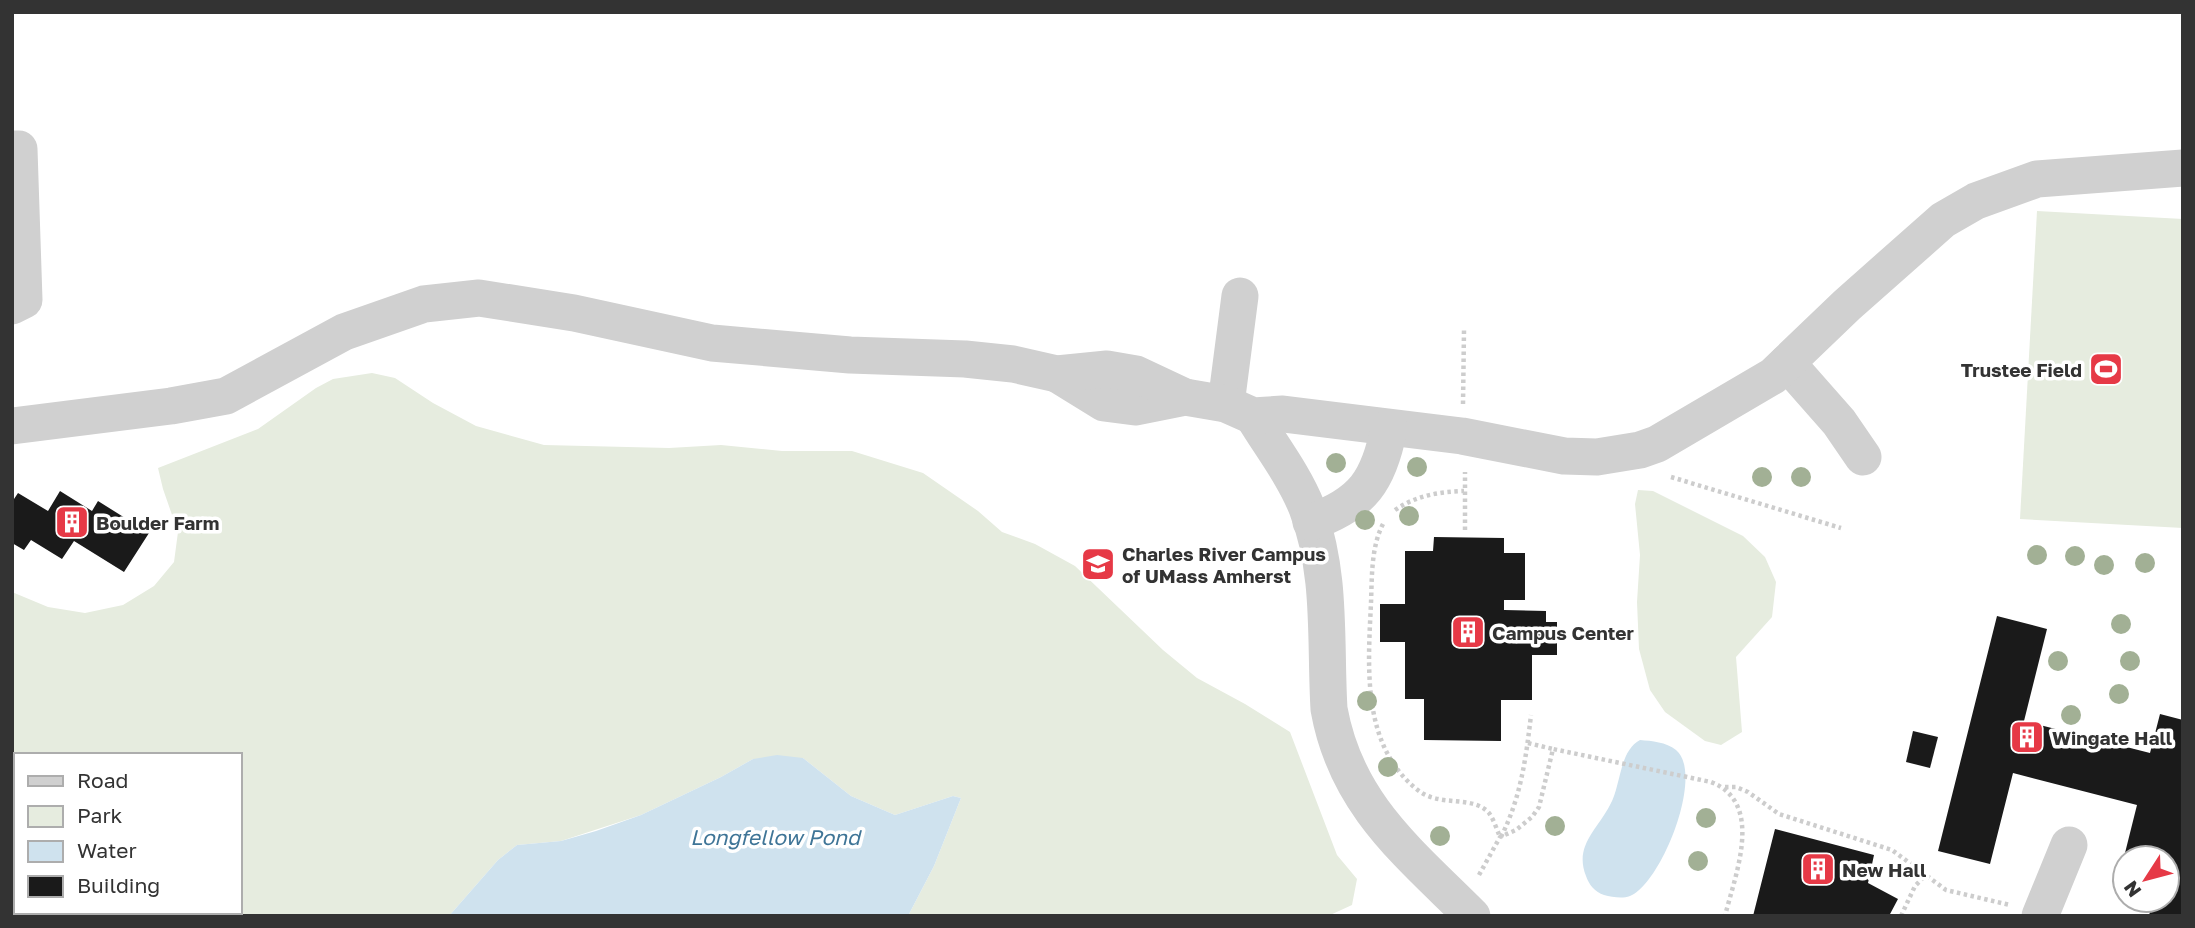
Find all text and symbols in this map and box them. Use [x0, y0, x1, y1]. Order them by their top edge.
sports icon: Trustee Field [2087, 350, 2125, 388]
place label: Trustee Field [1961, 358, 2082, 381]
building icon: Boulder Farm [53, 503, 91, 541]
place label: Boulder Farm [96, 511, 219, 534]
place label: Charles River Campus of UMass Amherst [1122, 542, 1326, 587]
school or university icon: Charles River Campus of UMass Amherst [1079, 545, 1117, 583]
building icon: Campus Center [1449, 613, 1487, 651]
place label: Campus Center [1492, 621, 1635, 644]
building icon: Wingate Hall [2008, 718, 2046, 756]
place label: Wingate Hall [2052, 726, 2172, 749]
legend [14, 753, 242, 914]
text: Road [77, 767, 128, 793]
text: Park [77, 802, 123, 828]
water label: Longfellow Pond [690, 824, 862, 850]
text: Water [77, 837, 137, 863]
north arrow [2111, 844, 2181, 914]
building icon: New Hall [1799, 850, 1837, 888]
place label: New Hall [1842, 858, 1926, 881]
text: Building [77, 872, 160, 898]
text: N [2118, 877, 2145, 902]

